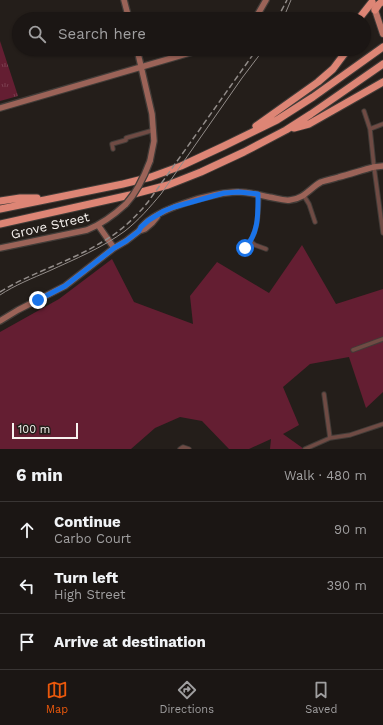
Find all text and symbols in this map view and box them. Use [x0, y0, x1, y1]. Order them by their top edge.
search box [12, 12, 371, 56]
icon: search [26, 23, 48, 45]
text: Search here [58, 25, 146, 43]
street label: Grove Street [9, 209, 91, 242]
route start [236, 239, 254, 257]
route end [29, 291, 47, 309]
scale bar [12, 421, 78, 440]
text: 100 m [18, 423, 50, 436]
text: 6 min [16, 465, 63, 485]
text: Walk · 480 m [284, 468, 367, 483]
text: Continue [54, 513, 121, 531]
icon: ahead [16, 519, 38, 541]
text: 90 m [334, 522, 367, 537]
text: Carbo Court [54, 531, 131, 546]
text: Turn left [54, 569, 118, 587]
icon: left [16, 575, 38, 597]
text: 390 m [326, 578, 367, 593]
text: High Street [54, 587, 126, 602]
icon: arrive [16, 631, 38, 653]
text: Arrive at destination [54, 633, 206, 651]
tab: Map [46, 679, 68, 716]
tab: Directions [160, 679, 214, 716]
tab: Saved [305, 679, 337, 716]

